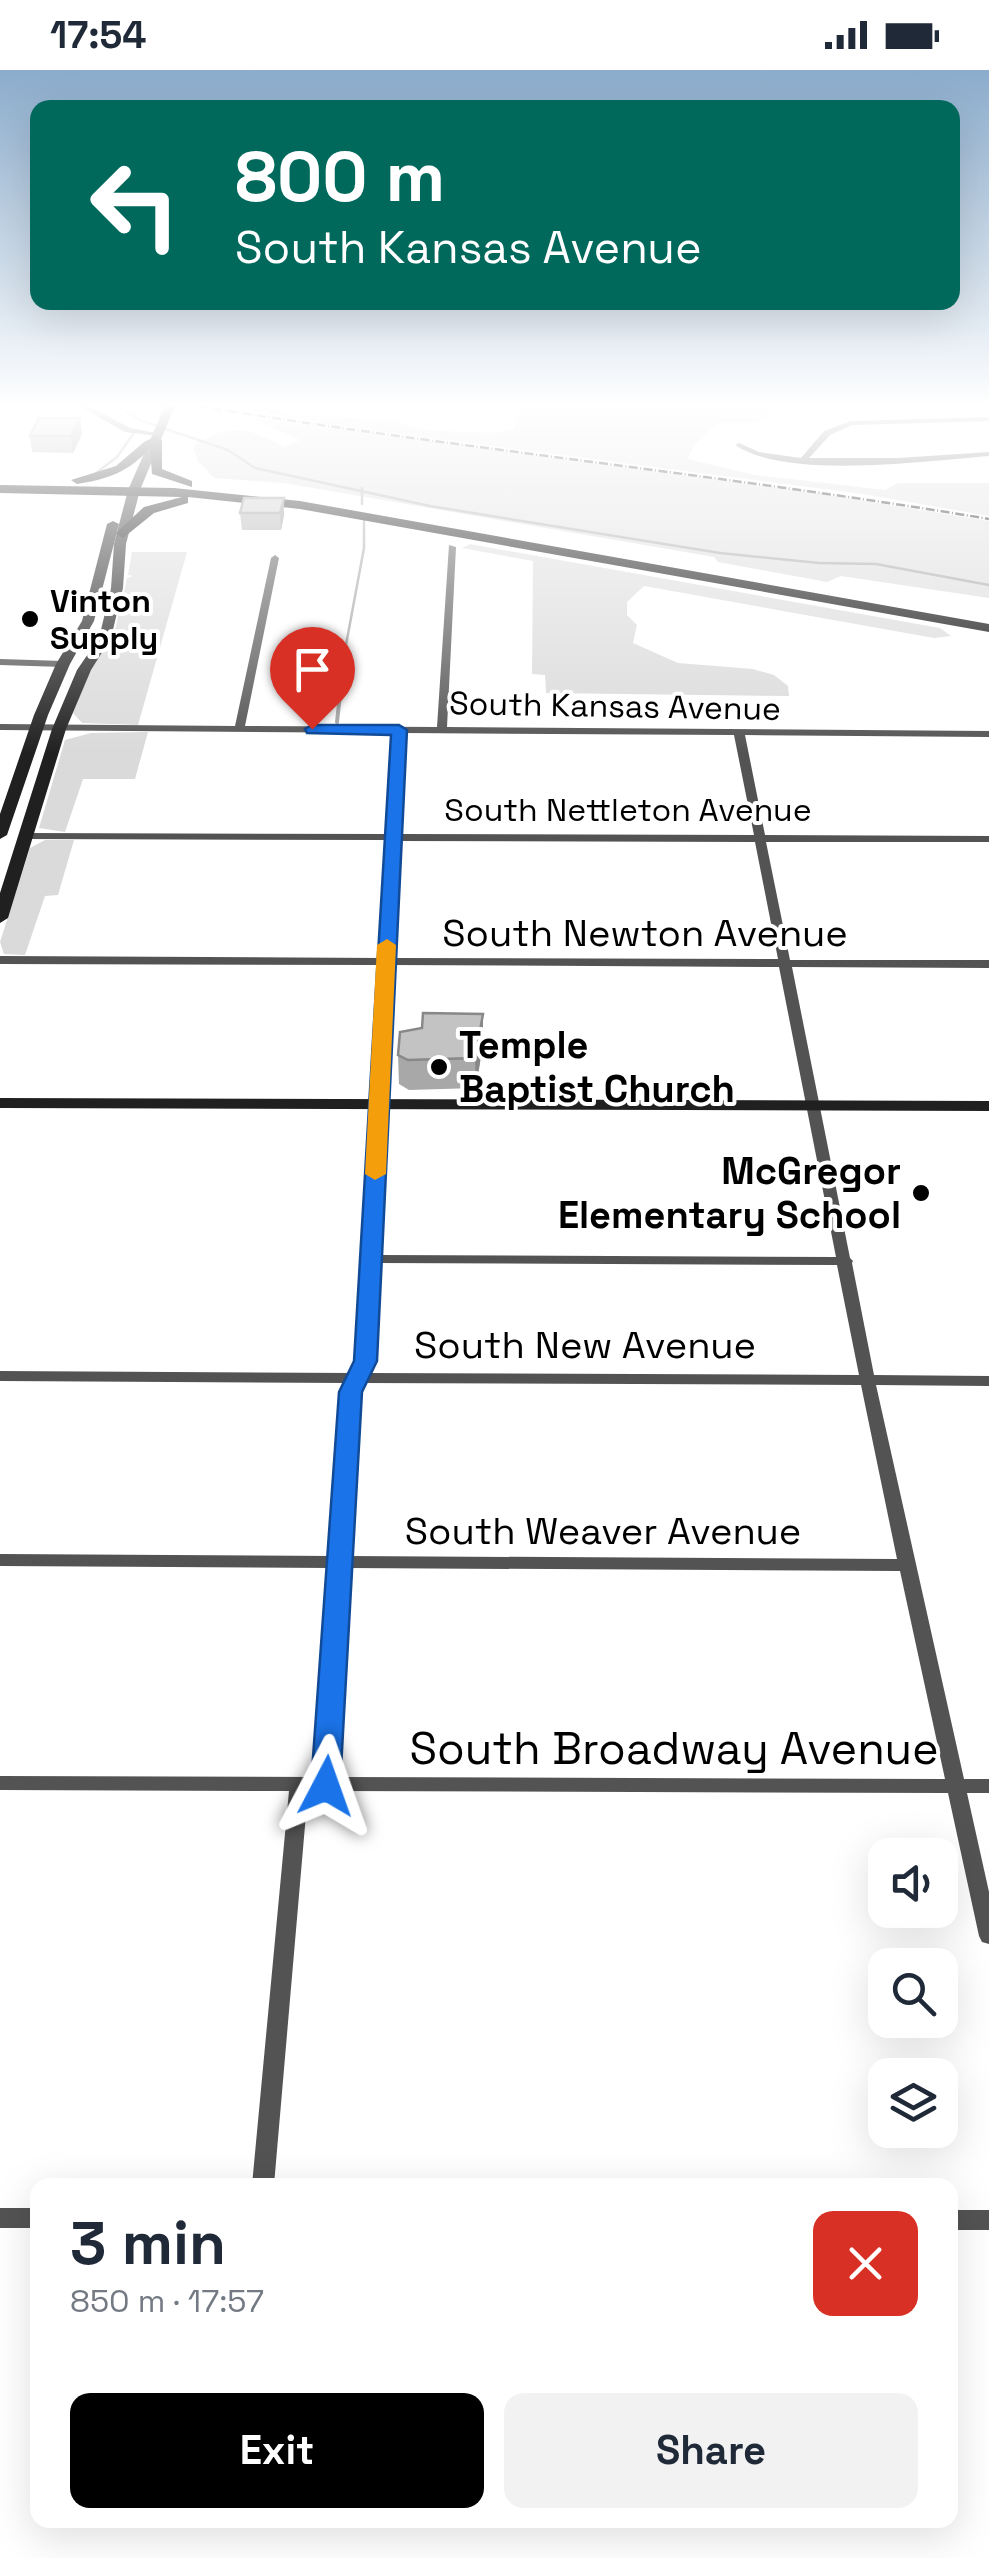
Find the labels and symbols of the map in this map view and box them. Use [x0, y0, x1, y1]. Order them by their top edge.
place label: Vinton Supply [50, 581, 158, 658]
marker: Vinton Supply [19, 608, 41, 630]
pin [270, 627, 355, 730]
street label: South Kansas Avenue [449, 683, 781, 729]
street label: South Nettleton Avenue [444, 790, 812, 830]
street label: South Newton Avenue [442, 909, 848, 957]
place label: Temple Baptist Church [459, 1021, 735, 1113]
marker: Temple Baptist Church [428, 1056, 450, 1078]
place label: McGregor Elementary School [558, 1147, 901, 1239]
marker: McGregor Elementary School [910, 1182, 932, 1204]
street label: South New Avenue [414, 1321, 756, 1369]
street label: South Weaver Avenue [405, 1507, 801, 1555]
street label: South Broadway Avenue [409, 1720, 939, 1777]
position arrow [274, 1734, 378, 1838]

